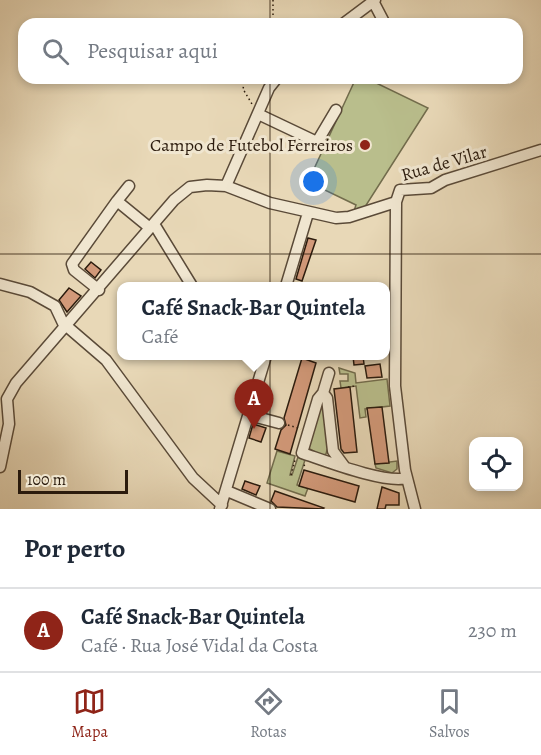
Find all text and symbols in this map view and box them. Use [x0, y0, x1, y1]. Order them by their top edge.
search box [18, 18, 523, 84]
icon: search [39, 35, 72, 68]
text: Pesquisar aqui [87, 36, 218, 66]
place label: Campo de Futebol Ferreiros [150, 133, 353, 157]
marker: Campo de Futebol Ferreiros [358, 138, 372, 152]
street label: Rua de Vilar [398, 139, 490, 187]
your location [299, 167, 328, 196]
popup [117, 282, 390, 360]
text: Café Snack-Bar Quintela [141, 293, 366, 323]
text: Café [141, 323, 179, 350]
pin: A [234, 380, 274, 429]
map controls [469, 437, 523, 491]
button: locate [469, 437, 523, 491]
scale bar [18, 467, 128, 494]
text: 100 m [27, 469, 66, 491]
text: Por perto [24, 531, 125, 566]
text: Café Snack-Bar Quintela [81, 602, 305, 632]
text: A [37, 617, 50, 644]
text: 230 m [468, 617, 517, 644]
text: Café · Rua José Vidal da Costa [81, 632, 318, 659]
tab: Mapa [71, 685, 108, 743]
tab: Rotas [250, 685, 287, 743]
tab: Salvos [429, 685, 470, 743]

